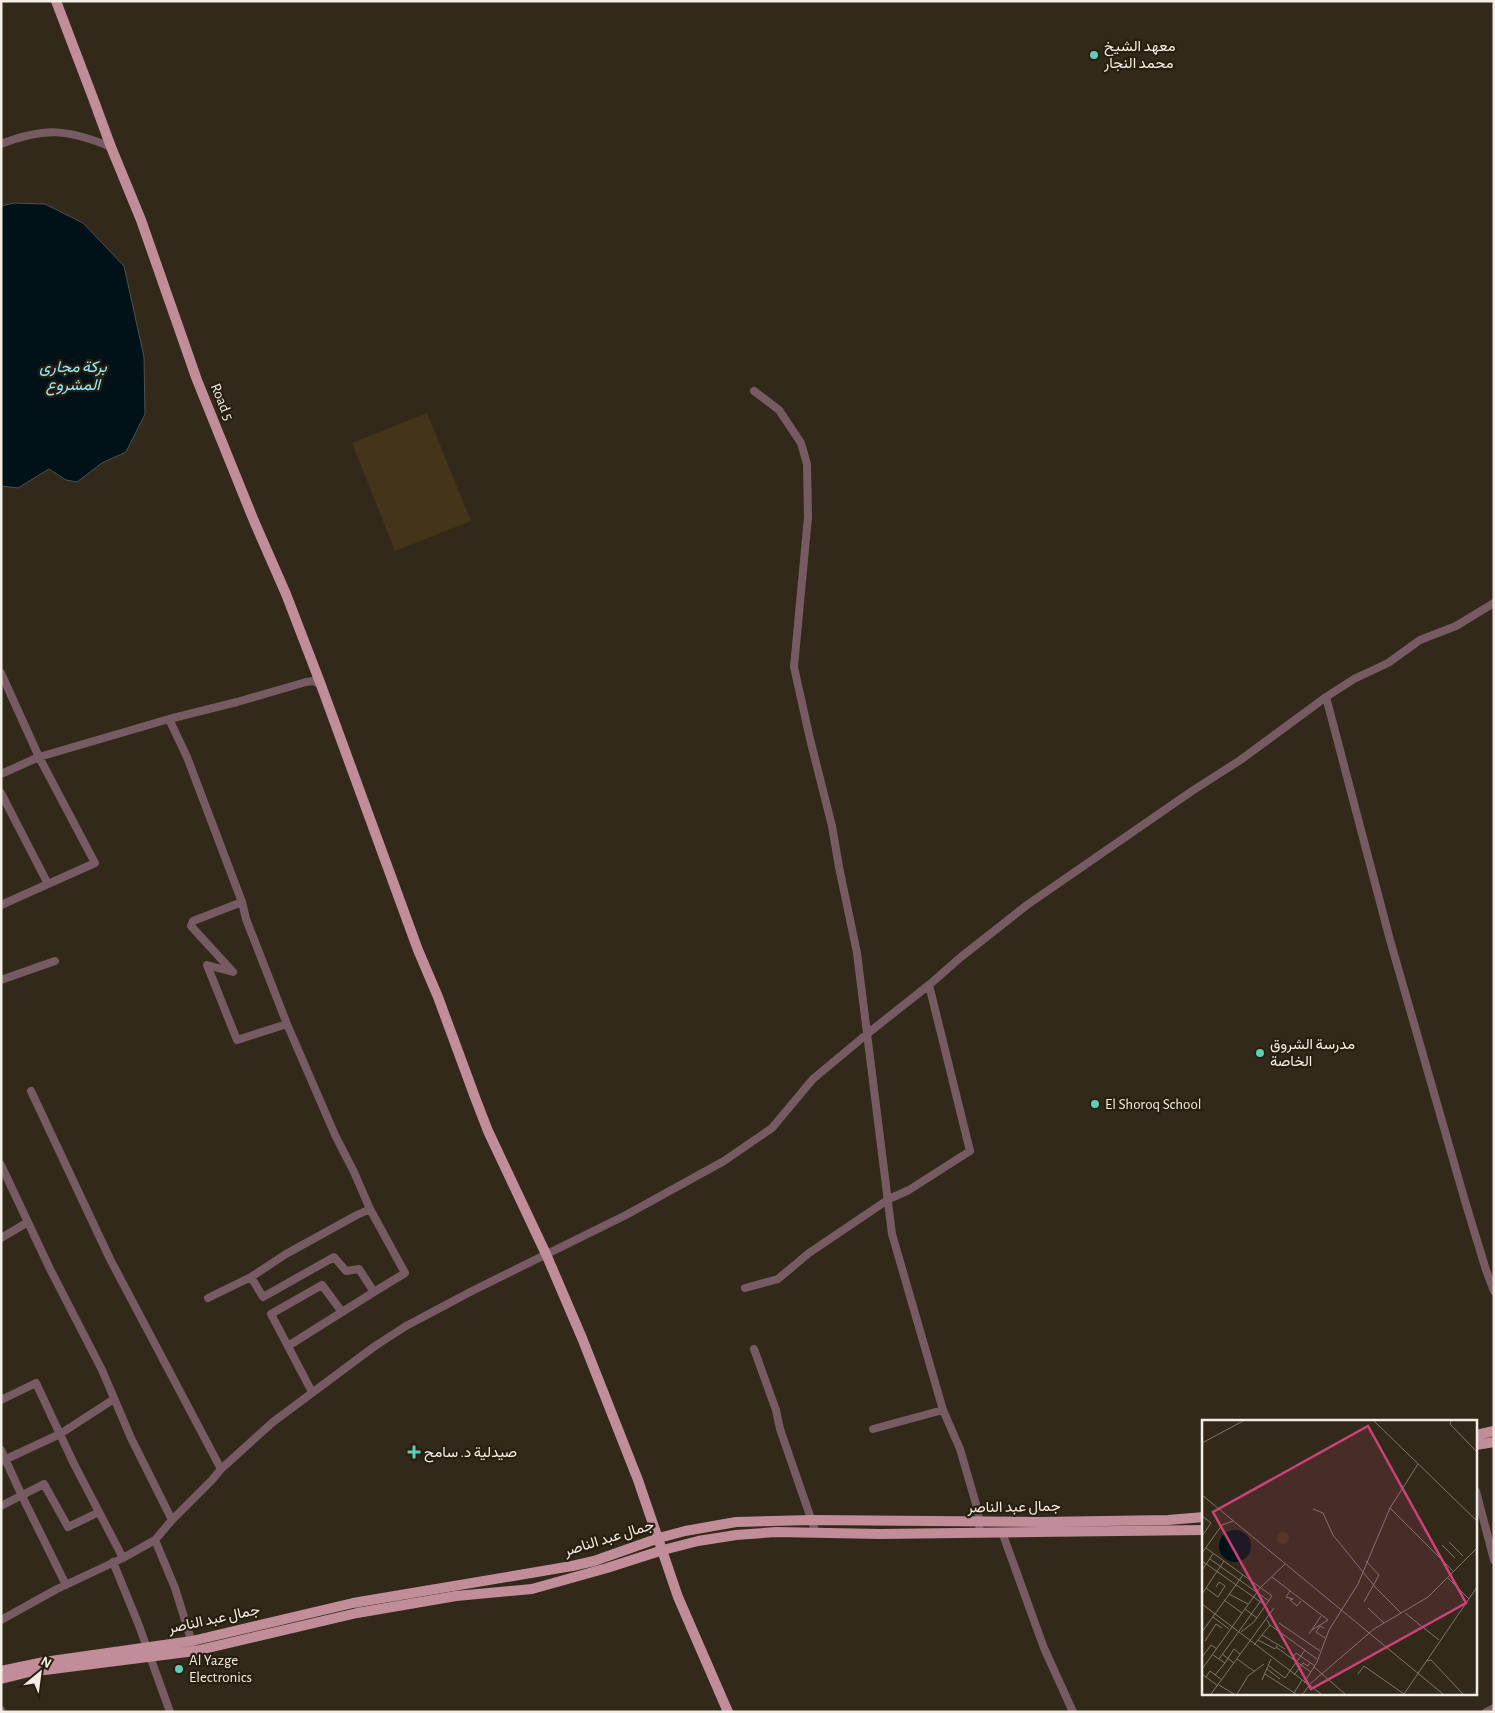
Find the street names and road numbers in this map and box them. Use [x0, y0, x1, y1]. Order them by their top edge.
street label: Road 5 [208, 381, 236, 423]
street label: جمال عبد الناصر [966, 1499, 1061, 1516]
street label: جمال عبد الناصر [561, 1517, 656, 1560]
street label: جمال عبد الناصر [166, 1602, 261, 1637]

